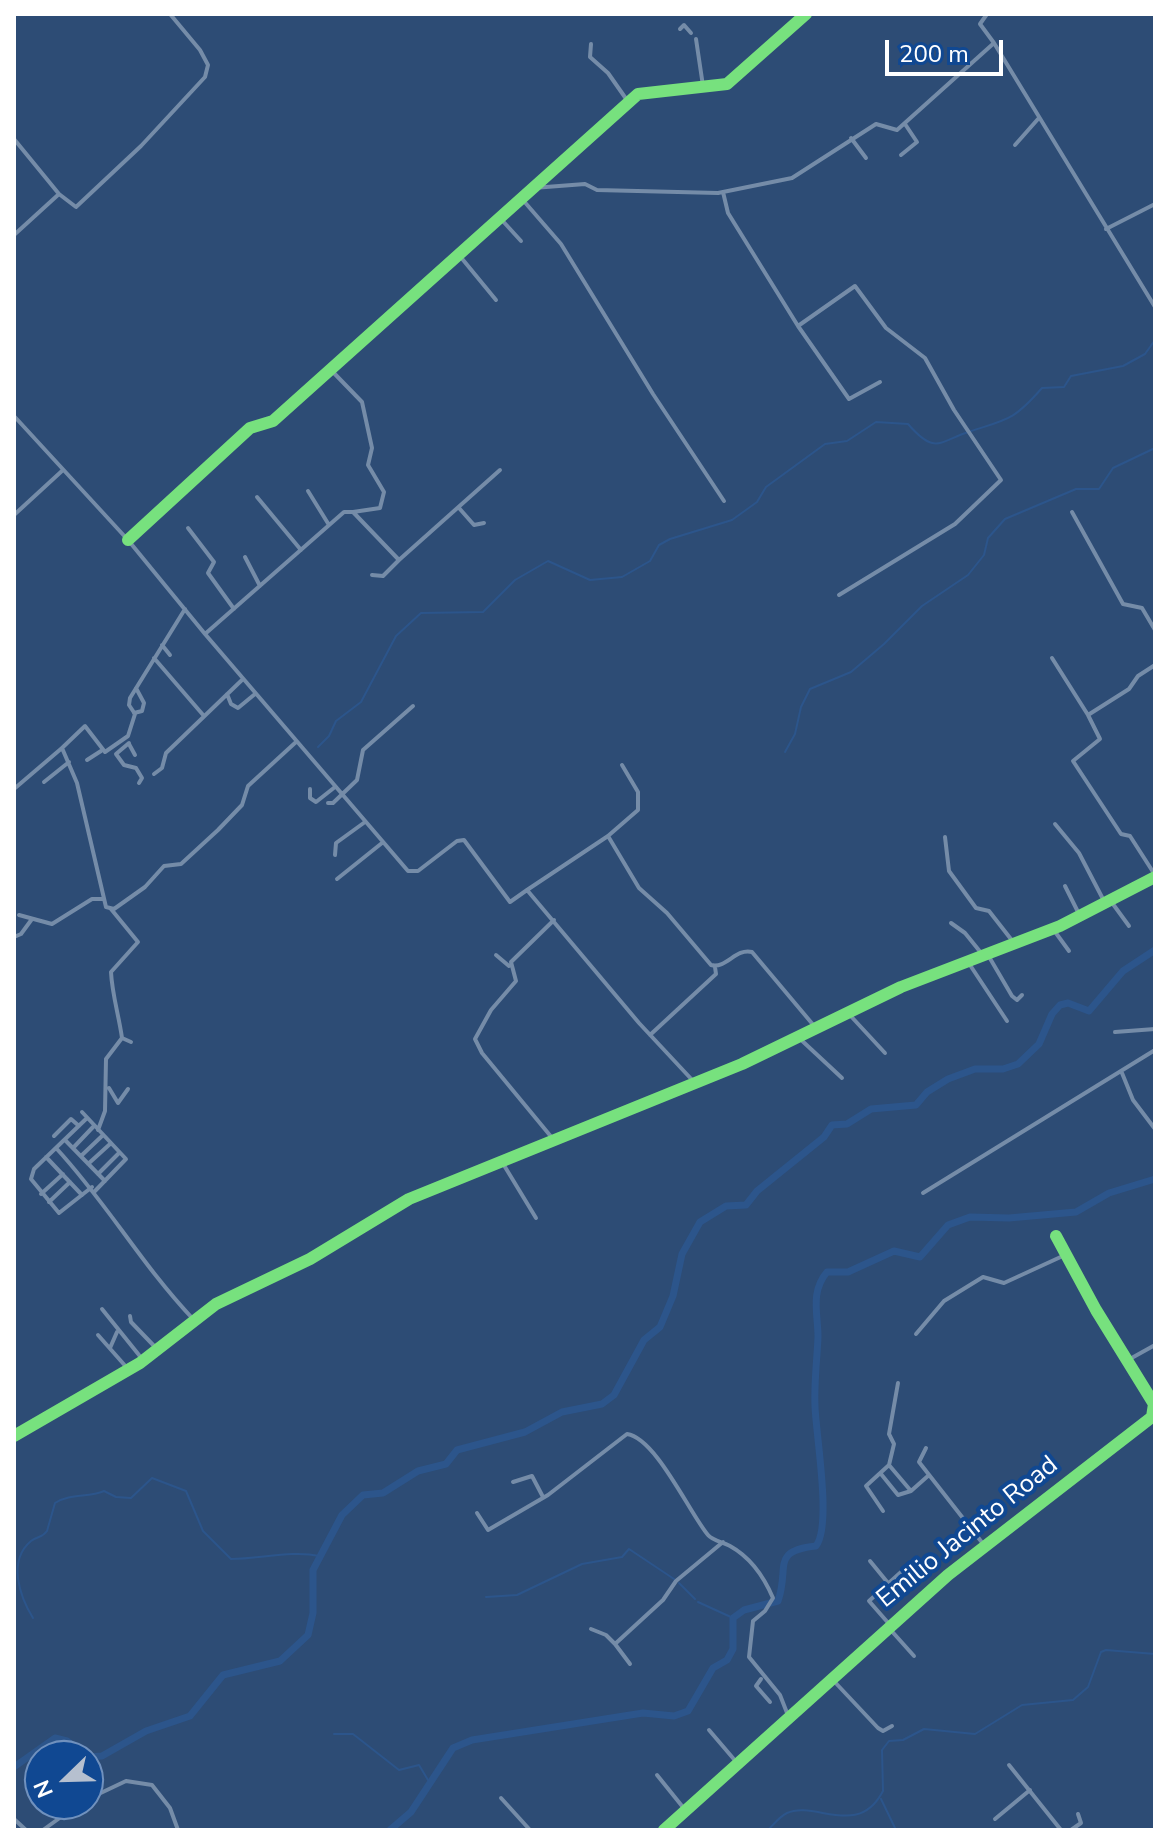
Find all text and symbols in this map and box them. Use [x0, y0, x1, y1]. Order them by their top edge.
scale bar [889, 24, 1007, 74]
text: 200 m [899, 38, 969, 70]
street label: Emilio Jacinto Road [871, 1450, 1065, 1616]
north arrow [24, 1740, 104, 1820]
text: N [27, 1775, 61, 1802]

